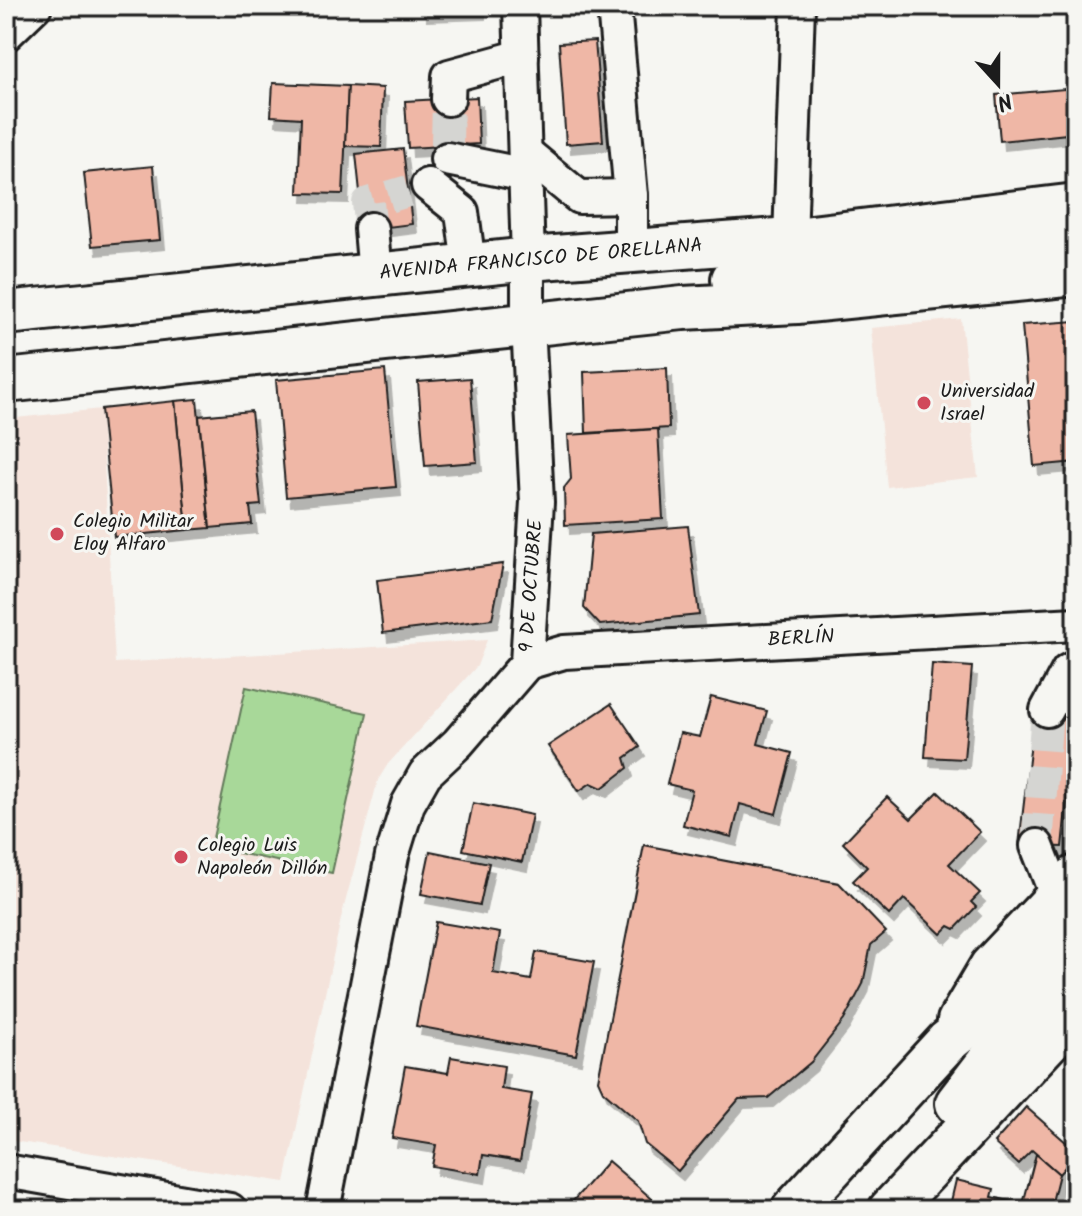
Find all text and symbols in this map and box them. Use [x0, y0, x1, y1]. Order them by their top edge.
north arrow [958, 44, 1038, 124]
text: N [991, 82, 1017, 119]
street label: AVENIDA FRANCISCO DE ORELLANA [378, 230, 704, 290]
place label: Universidad Israel [940, 376, 1035, 431]
marker: Universidad Israel [915, 394, 933, 412]
place label: Colegio Militar Eloy Alfaro [73, 506, 195, 561]
street label: 9 DE OCTUBRE [511, 517, 553, 654]
marker: Colegio Militar Eloy Alfaro [48, 525, 66, 543]
street label: BERLÍN [767, 621, 835, 657]
place label: Colegio Luis Napoleón Dillón [197, 830, 327, 885]
marker: Colegio Luis Napoleón Dillón [172, 848, 190, 866]

